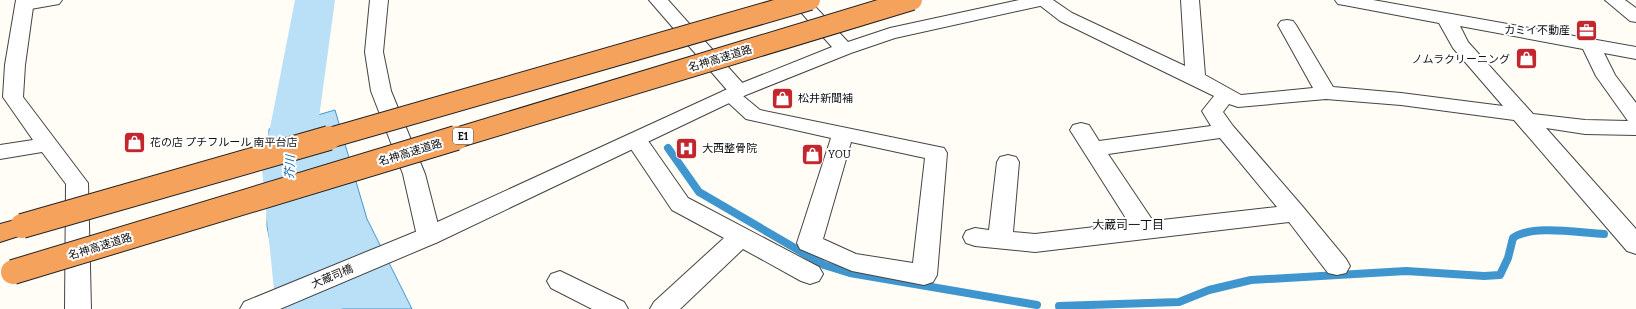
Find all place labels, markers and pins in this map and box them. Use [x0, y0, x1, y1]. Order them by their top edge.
office icon: カミイ不動産 [1573, 17, 1599, 43]
place label: カミイ不動産 [1504, 24, 1570, 37]
shop icon: ノムラクリーニング [1513, 46, 1539, 72]
place label: ノムラクリーニング [1412, 53, 1510, 66]
shop icon: 松井新聞補 [769, 85, 795, 111]
place label: 松井新聞補 [798, 92, 853, 105]
shop icon: 花の店 プチフルール 南平台店 [121, 129, 147, 155]
hospital icon: 大西整骨院 [673, 135, 699, 161]
place label: 花の店 プチフルール 南平台店 [150, 136, 297, 149]
shop icon: YOU [799, 141, 825, 167]
place label: 大西整骨院 [702, 142, 757, 155]
place label: YOU [828, 148, 851, 161]

